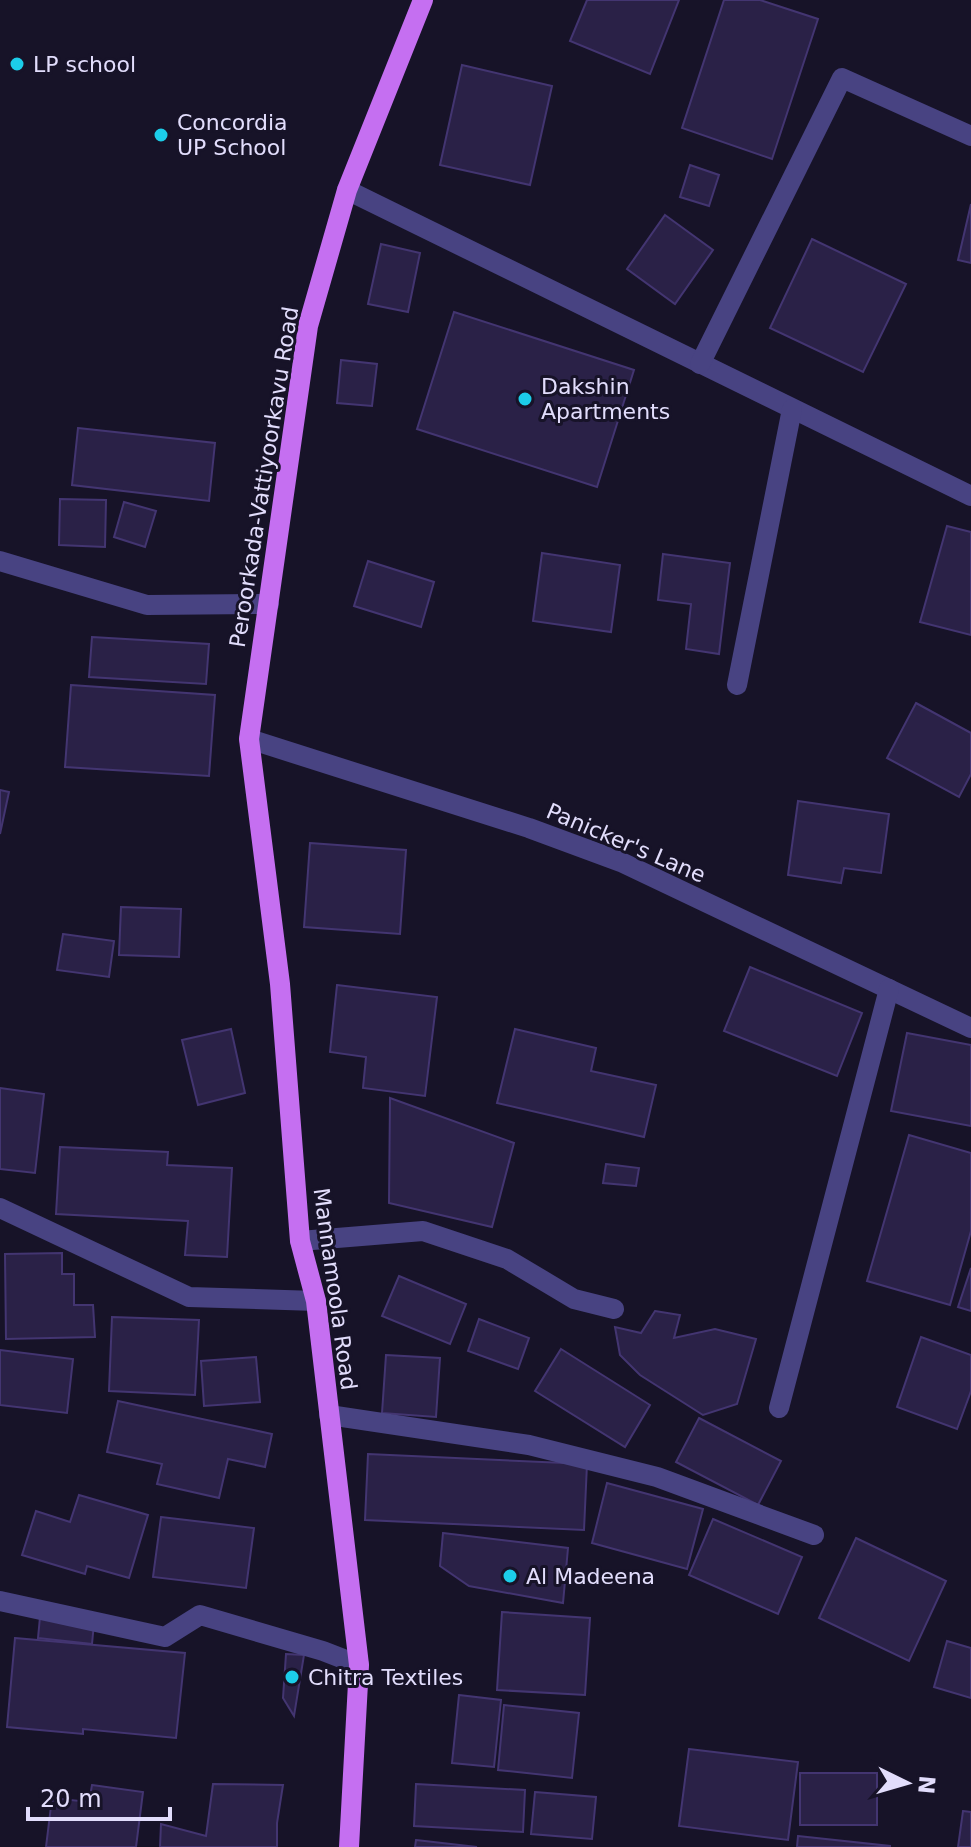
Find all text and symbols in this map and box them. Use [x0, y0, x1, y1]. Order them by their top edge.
place label: LP school [33, 52, 136, 77]
marker: LP school [8, 55, 26, 73]
place label: Concordia UP School [177, 110, 288, 160]
marker: Concordia UP School [152, 126, 170, 144]
street label: Peroorkada-Vattiyoorkavu Road [225, 305, 303, 649]
place label: Dakshin Apartments [541, 374, 670, 424]
marker: Dakshin Apartments [516, 390, 534, 408]
street label: Panicker's Lane [543, 798, 709, 888]
street label: Mannamoola Road [308, 1186, 362, 1392]
place label: Al Madeena [526, 1564, 655, 1589]
marker: Al Madeena [501, 1567, 519, 1585]
place label: Chitra Textiles [308, 1665, 463, 1690]
marker: Chitra Textiles [283, 1668, 301, 1686]
north arrow [867, 1743, 947, 1823]
scale bar [28, 1771, 170, 1821]
text: N [913, 1774, 940, 1795]
text: 20 m [40, 1785, 102, 1813]

